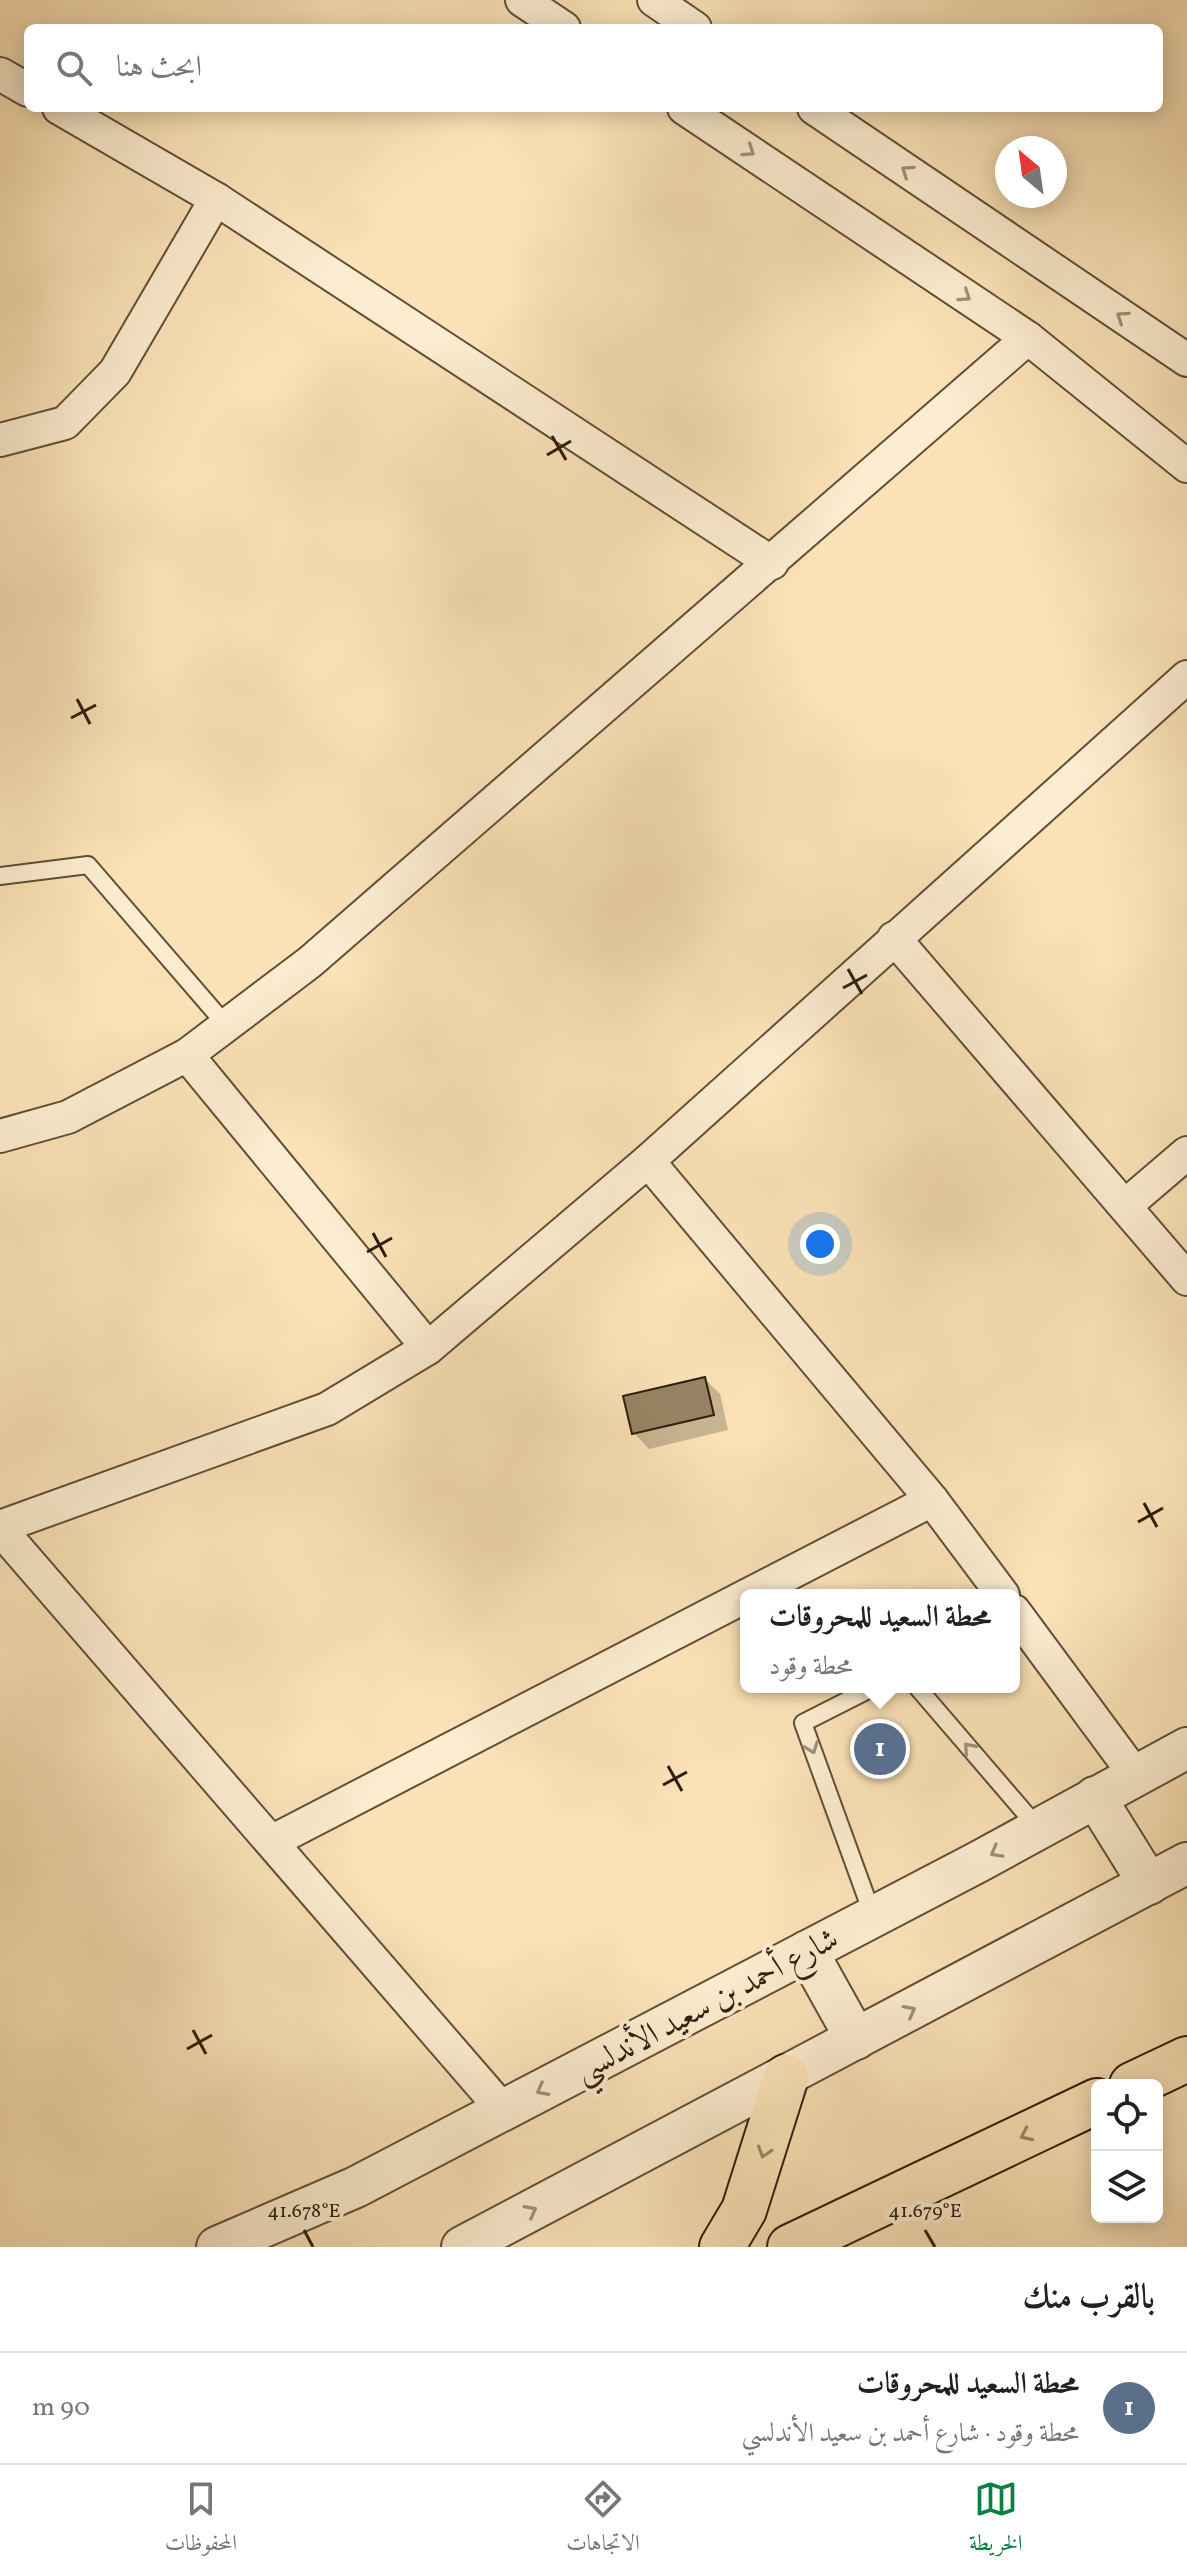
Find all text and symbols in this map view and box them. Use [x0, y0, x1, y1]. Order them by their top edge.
search box [24, 24, 1163, 112]
icon: search [52, 46, 96, 90]
text: ابحث هنا [116, 47, 202, 89]
north arrow [995, 136, 1067, 208]
one-way arrow [740, 142, 754, 157]
one-way arrow [901, 166, 916, 181]
one-way arrow [956, 286, 970, 301]
one-way arrow [1117, 312, 1131, 327]
your location [800, 1224, 840, 1264]
popup [740, 1589, 1020, 1693]
text: محطة السعيد للمحروقات [769, 1597, 991, 1639]
text: محطة وقود [769, 1649, 853, 1685]
pin: 1 [854, 1719, 906, 1779]
one-way arrow [802, 1740, 819, 1754]
one-way arrow [964, 1743, 979, 1757]
one-way arrow [990, 1842, 1004, 1858]
street label: شارع أحمد بن سعيد الأندلسي [566, 1916, 850, 2099]
one-way arrow [901, 2006, 916, 2021]
map controls [1091, 2079, 1163, 2223]
button: locate [1091, 2079, 1163, 2151]
one-way arrow [536, 2080, 551, 2095]
one-way arrow [1020, 2125, 1035, 2141]
one-way arrow [758, 2144, 774, 2158]
button: layers [1091, 2151, 1163, 2223]
text: 41.678°E [267, 2198, 341, 2226]
text: 41.679°E [888, 2198, 962, 2226]
one-way arrow [523, 2205, 537, 2220]
text: بالقرب منك [1023, 2275, 1155, 2322]
text: محطة السعيد للمحروقات [857, 2364, 1079, 2406]
text: 90 m [32, 2390, 90, 2426]
text: 1 [1124, 2390, 1134, 2426]
text: محطة وقود · شارع أحمد بن سعيد الأندلسي [741, 2416, 1079, 2452]
tab: المحفوظات [165, 2477, 237, 2564]
tab: الاتجاهات [566, 2477, 640, 2564]
tab: الخريطة [969, 2477, 1022, 2564]

